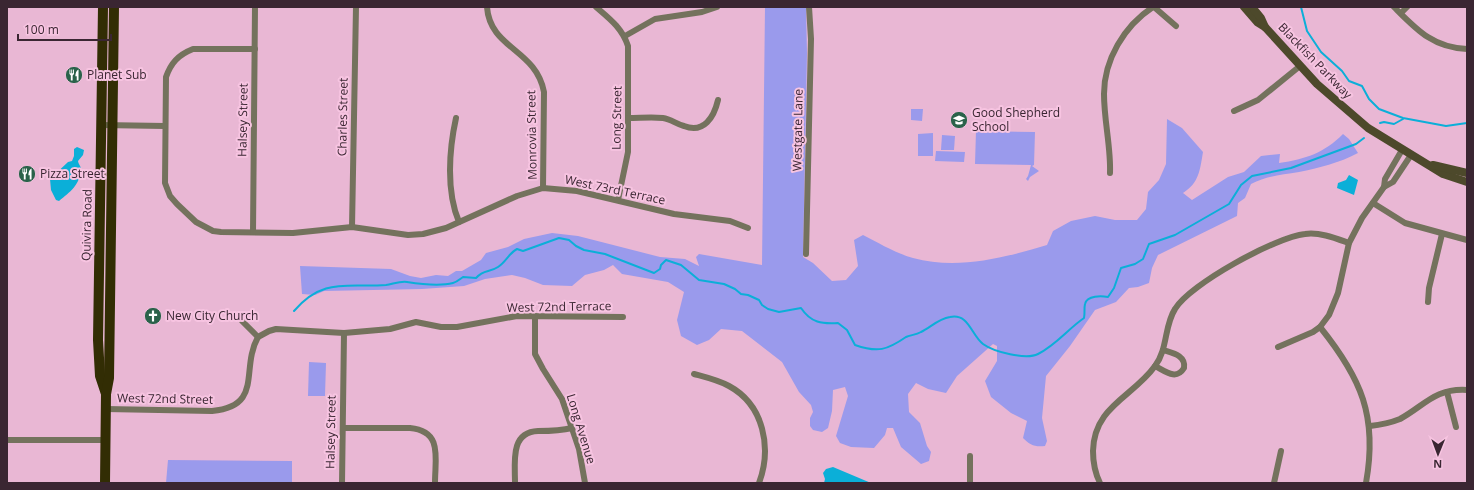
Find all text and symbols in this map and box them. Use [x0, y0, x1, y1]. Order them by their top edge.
scale bar [18, 16, 111, 42]
street label: Blackfish Parkway [1275, 19, 1357, 103]
text: 100 m [24, 21, 59, 38]
restaurant icon: Planet Sub [64, 65, 84, 85]
place label: Planet Sub [87, 66, 147, 83]
street label: Charles Street [333, 78, 352, 156]
street label: Halsey Street [233, 83, 252, 157]
street label: Long Street [607, 86, 626, 150]
street label: Westgate Lane [788, 89, 807, 171]
street label: Monrovia Street [522, 90, 541, 180]
place label: Good Shepherd School [972, 104, 1060, 135]
school or university icon: Good Shepherd School [949, 110, 969, 130]
restaurant icon: Pizza Street [17, 164, 37, 184]
place label: Pizza Street [40, 165, 105, 182]
street label: West 73rd Terrace [563, 171, 667, 209]
street label: Quivira Road [77, 189, 96, 261]
street label: West 72nd Terrace [506, 297, 612, 316]
church icon: New City Church [143, 306, 163, 326]
place label: New City Church [166, 307, 258, 324]
street label: West 72nd Street [117, 389, 213, 408]
street label: Long Avenue [563, 392, 600, 466]
street label: Halsey Street [321, 395, 340, 469]
north arrow [1418, 434, 1458, 474]
text: N [1433, 457, 1442, 472]

